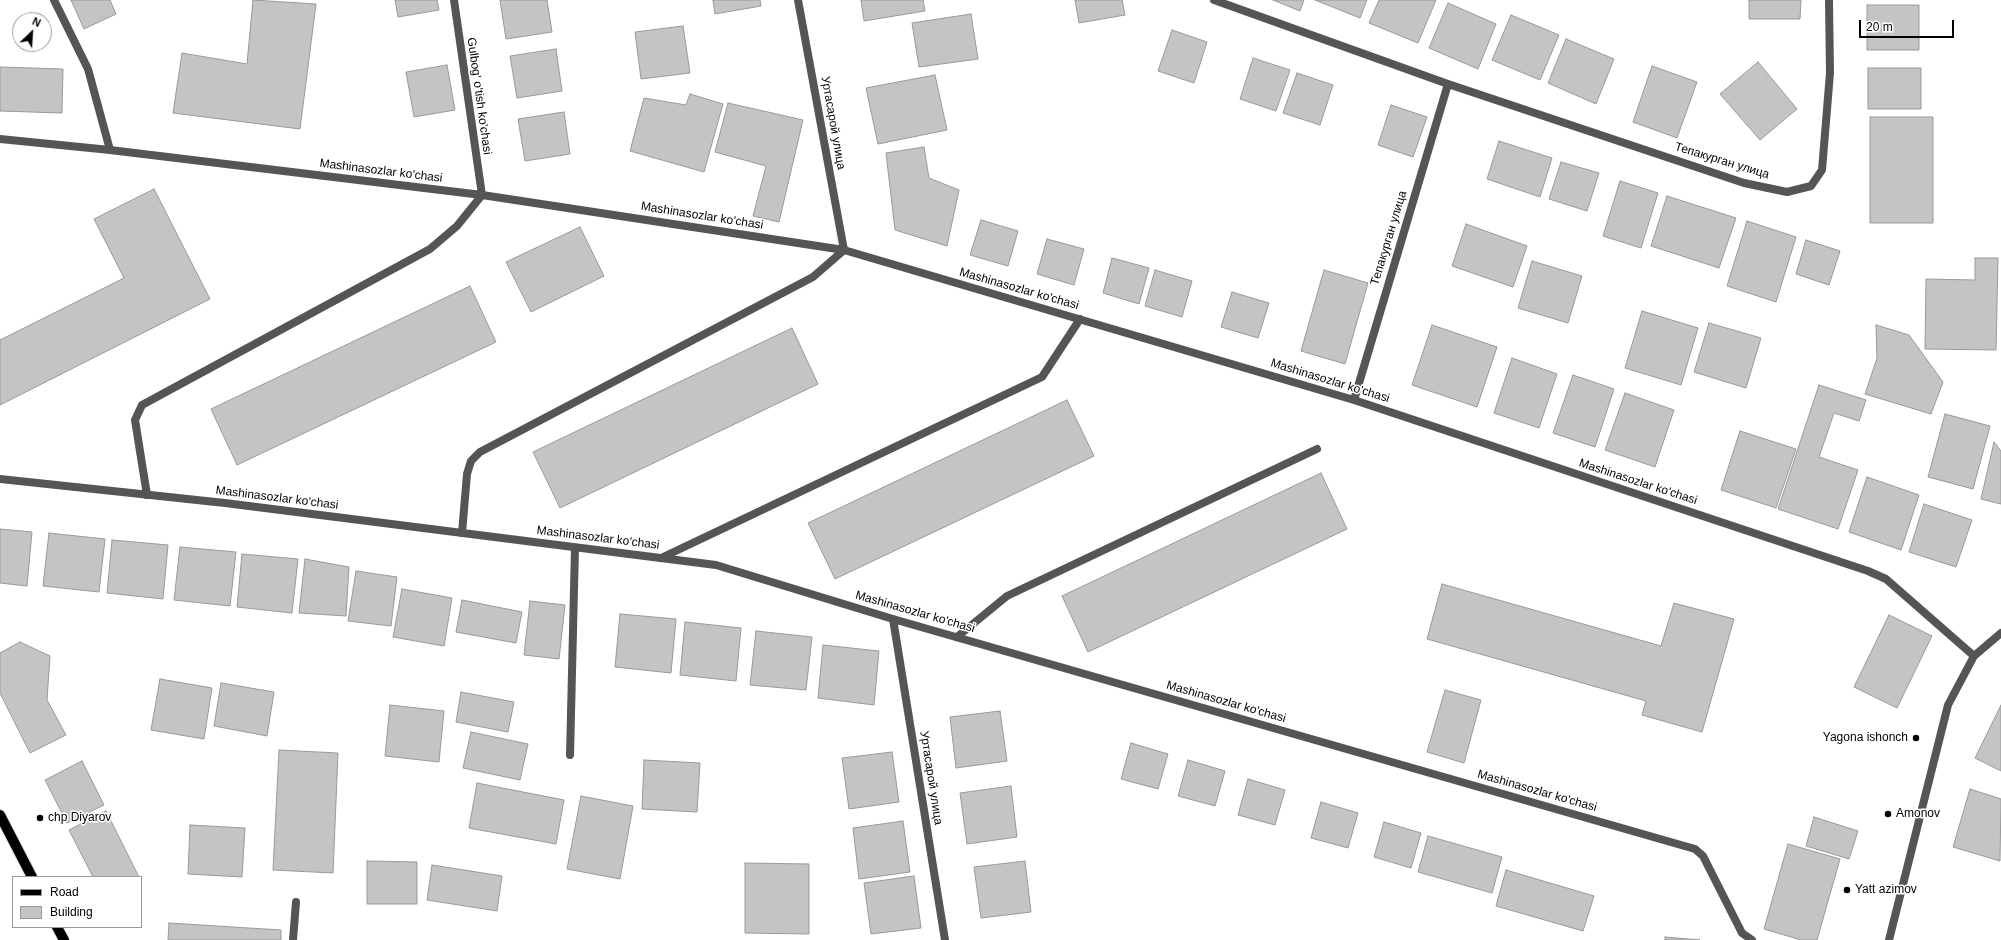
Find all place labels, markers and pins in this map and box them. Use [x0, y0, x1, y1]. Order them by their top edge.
place label: Yagona ishonch [1823, 731, 1908, 745]
marker: Yagona ishonch [1911, 733, 1921, 743]
place label: Amonov [1896, 807, 1940, 821]
marker: Amonov [1883, 809, 1893, 819]
place label: chp Diyarov [48, 811, 111, 825]
marker: chp Diyarov [35, 813, 45, 823]
place label: Yatt azimov [1855, 883, 1917, 897]
marker: Yatt azimov [1842, 885, 1852, 895]

